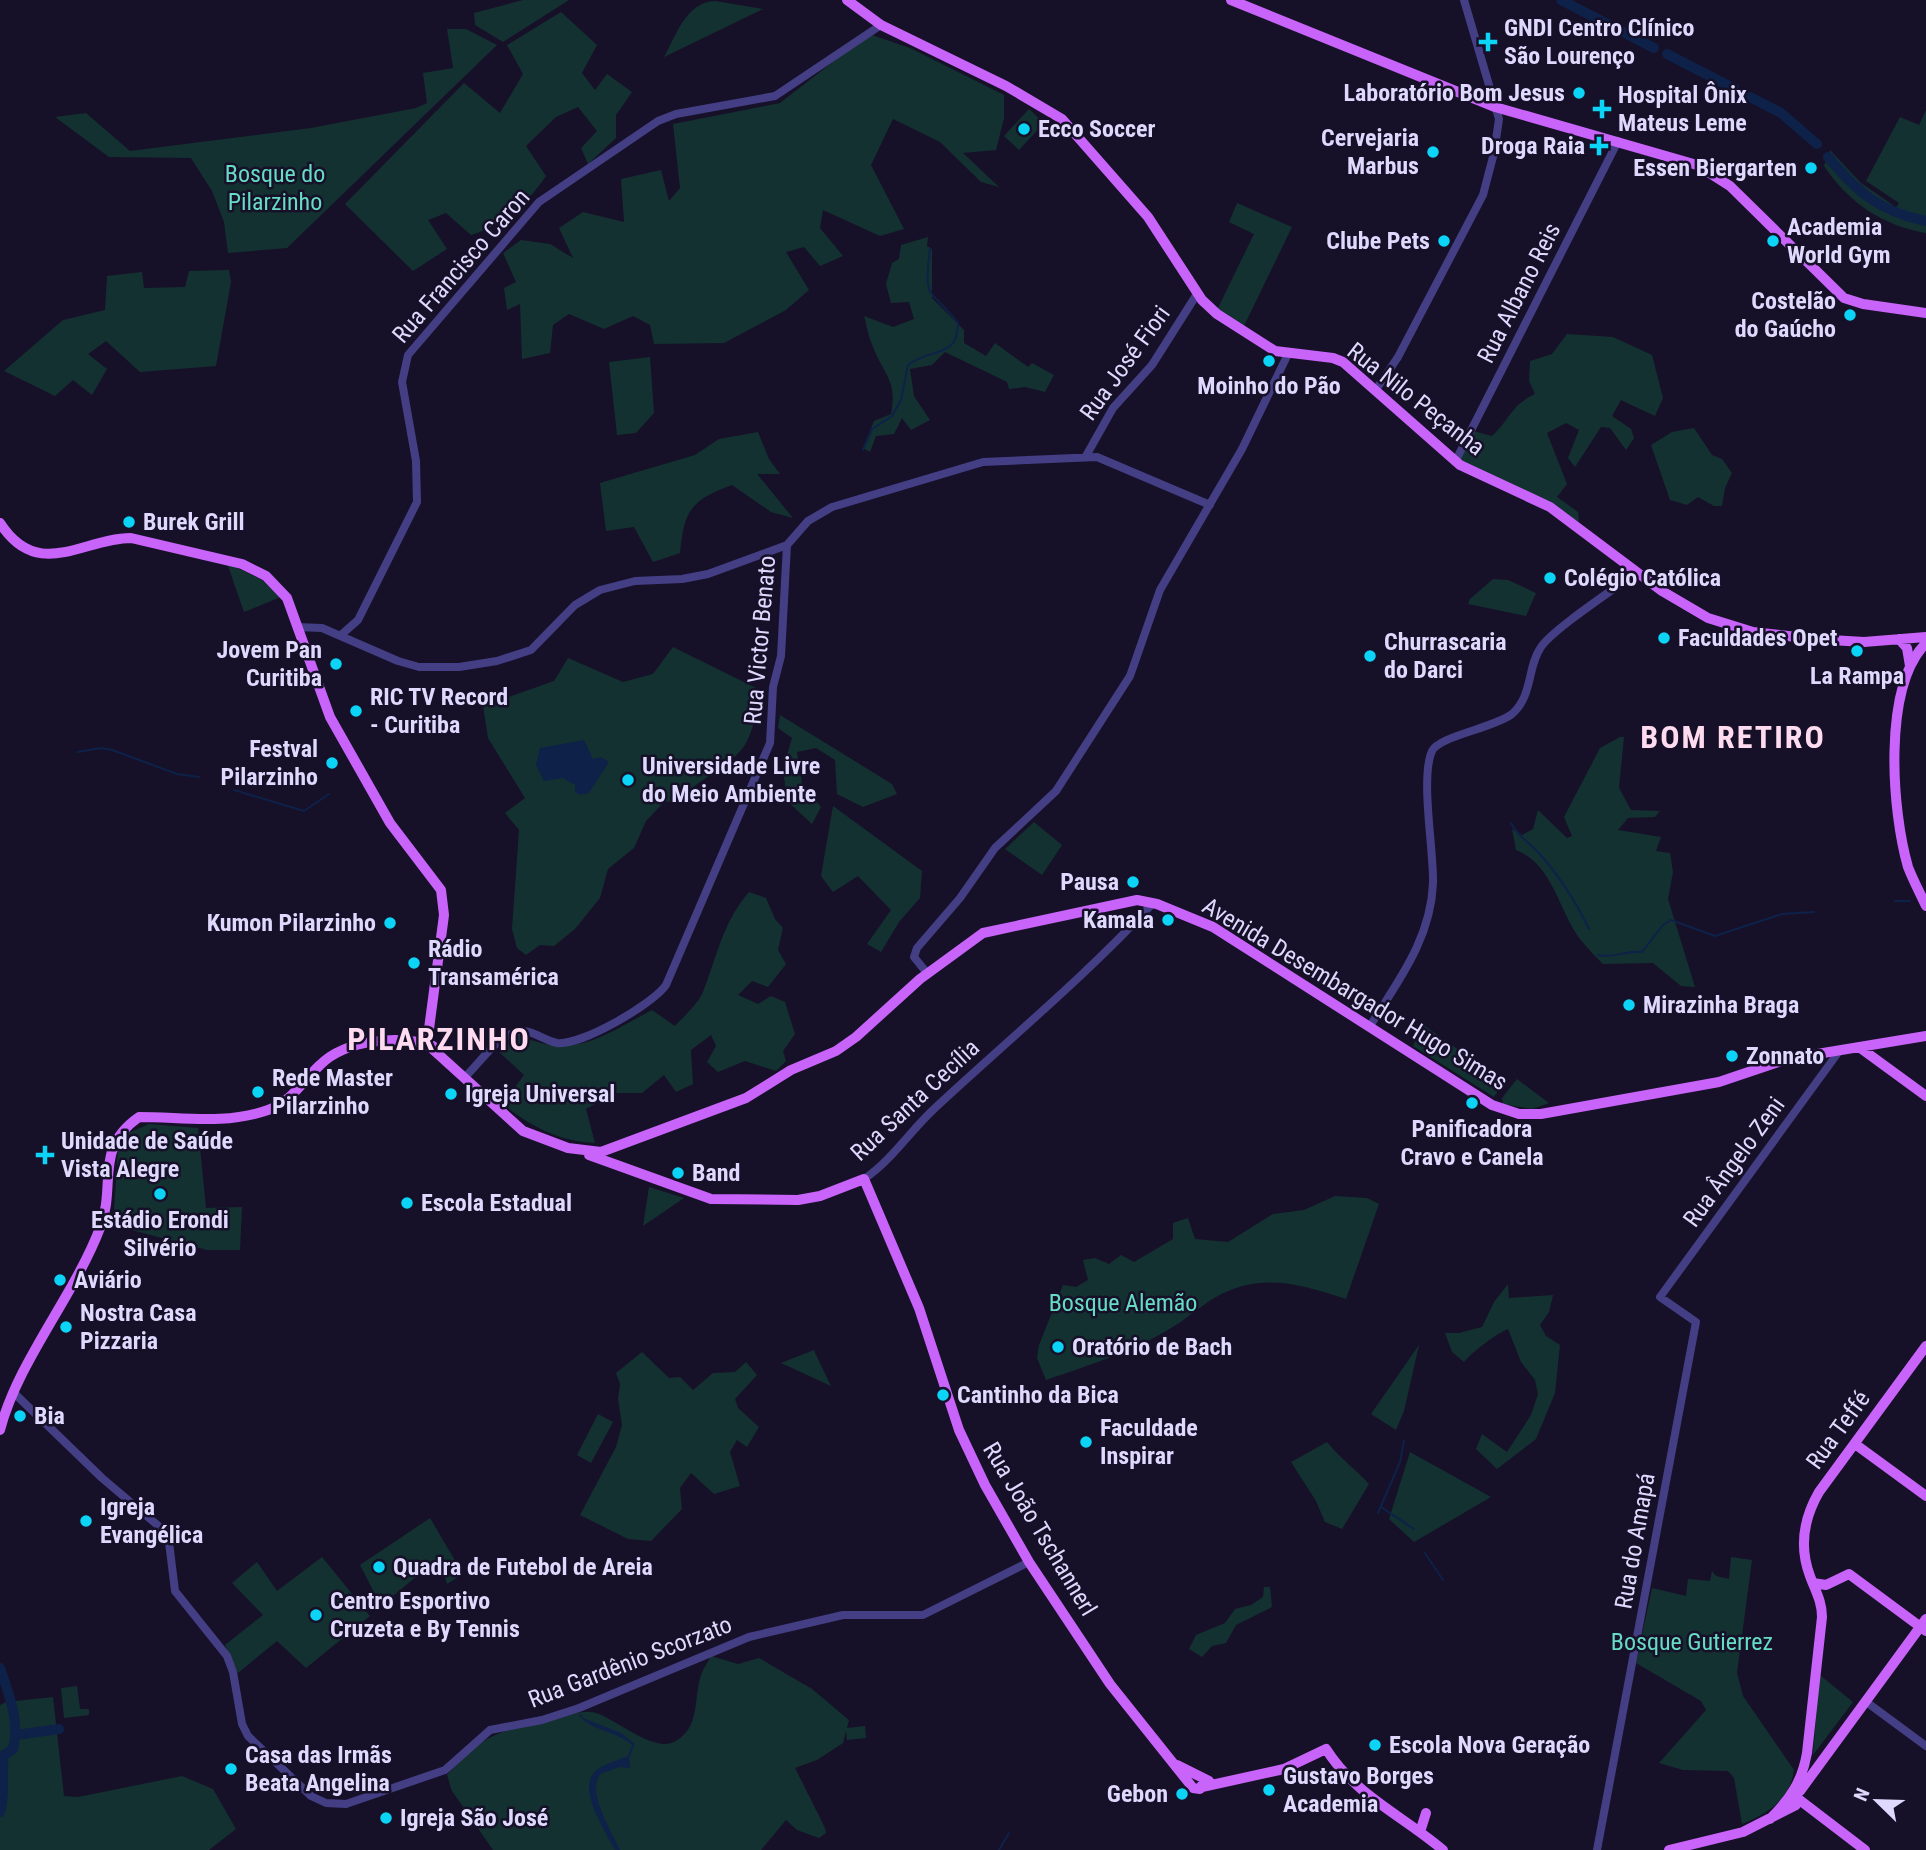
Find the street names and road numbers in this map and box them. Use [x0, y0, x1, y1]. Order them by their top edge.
street label: Rua Francisco Caron [387, 183, 535, 349]
street label: Rua Albano Reis [1472, 218, 1566, 368]
street label: Rua José Fiori [1074, 300, 1176, 426]
street label: Rua Nilo Peçanha [1342, 337, 1490, 461]
street label: Rua Victor Benato [739, 554, 781, 726]
street label: Avenida Desembargador Hugo Simas [1197, 892, 1513, 1096]
street label: Rua Santa Cecília [845, 1033, 985, 1167]
street label: Rua Ângelo Zeni [1678, 1092, 1790, 1232]
street label: Rua Teffé [1800, 1386, 1876, 1474]
street label: Rua João Tschannerl [977, 1437, 1103, 1621]
street label: Rua do Amapá [1609, 1471, 1661, 1611]
street label: Rua Gardênio Scorzato [524, 1610, 736, 1714]

